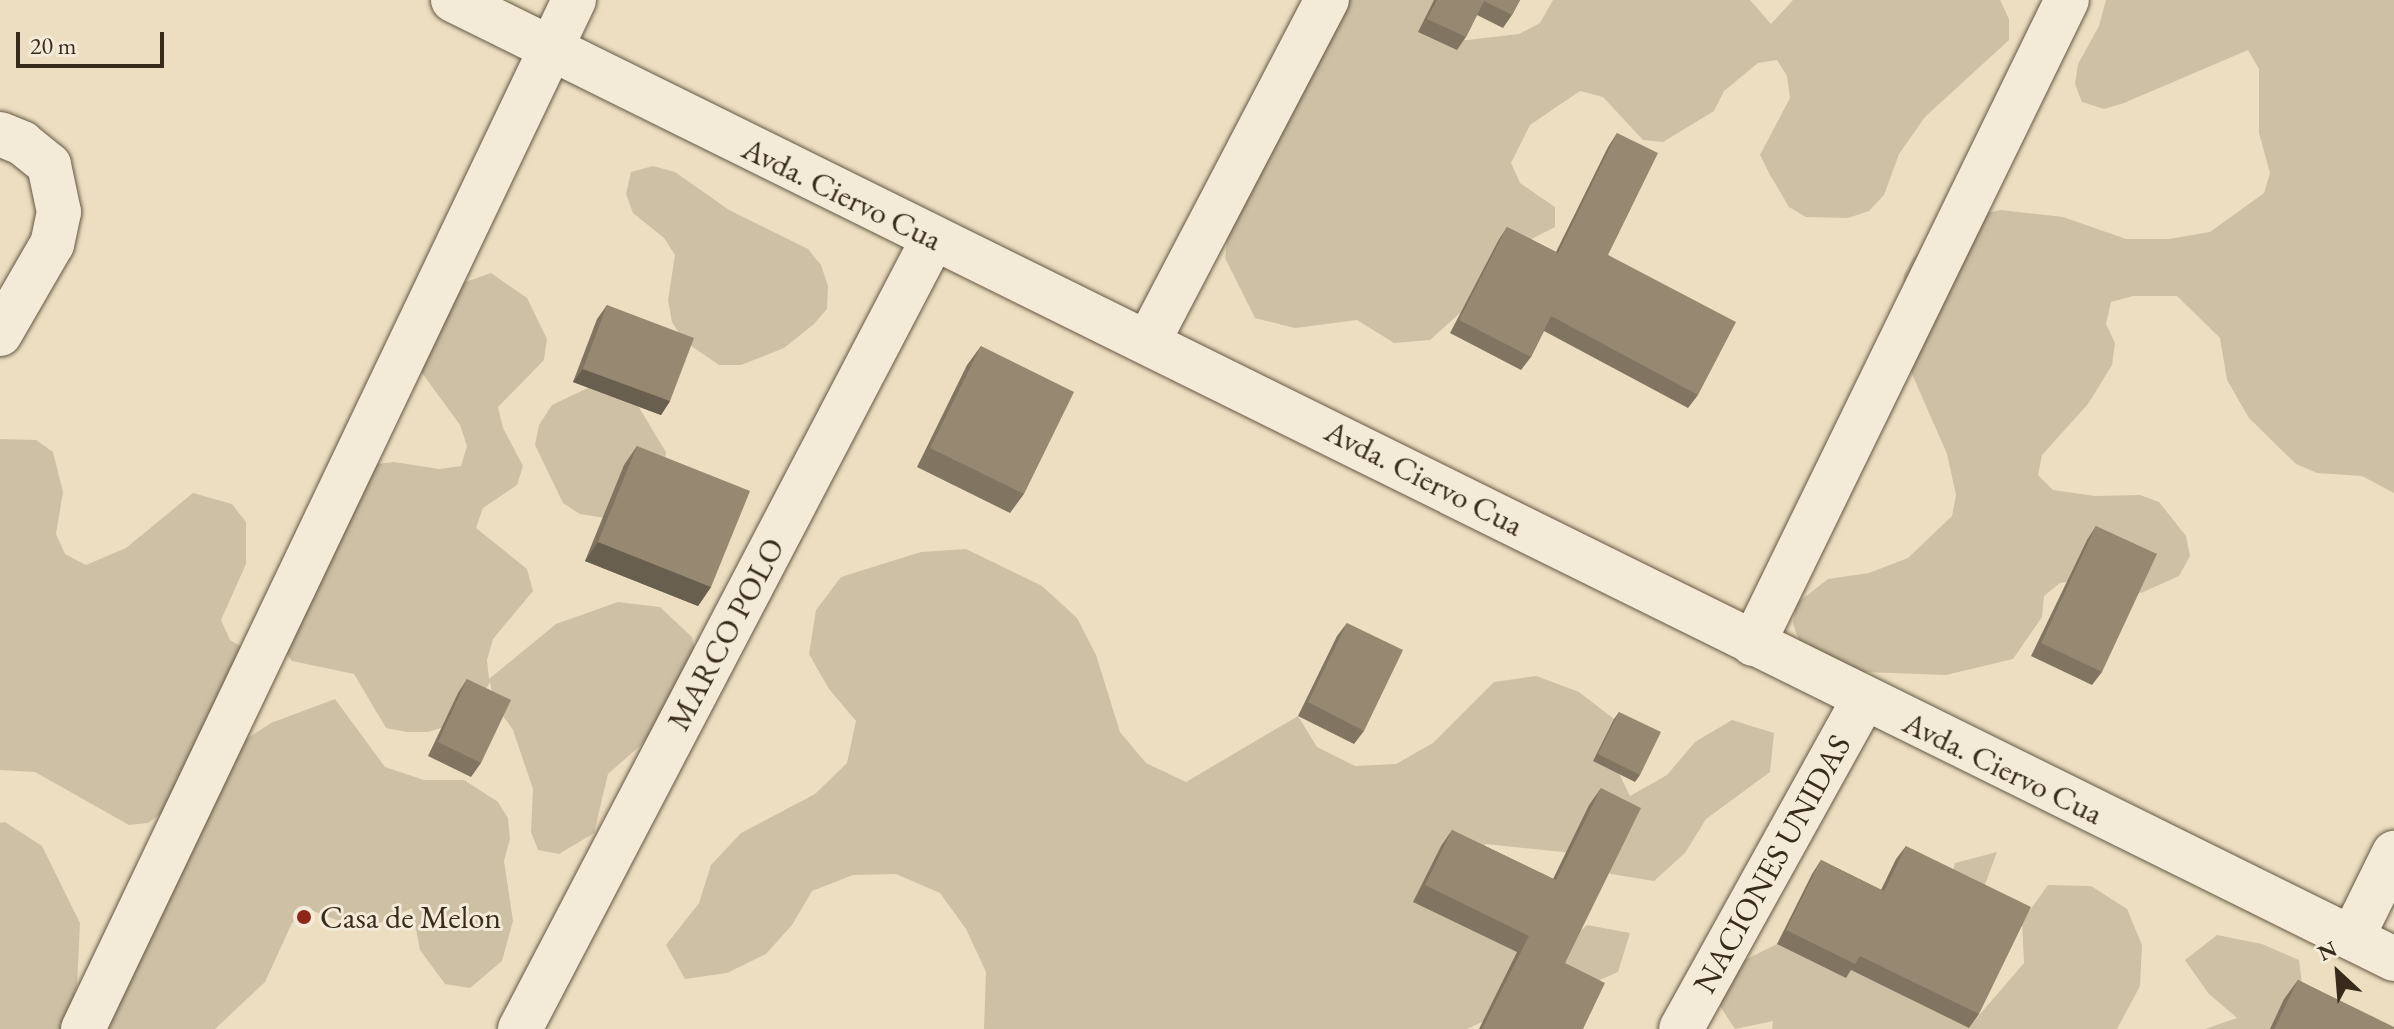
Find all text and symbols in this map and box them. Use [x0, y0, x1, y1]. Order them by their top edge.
scale bar [20, 16, 168, 66]
text: 20 m [30, 30, 77, 61]
street label: Avda. Ciervo Cua [736, 129, 948, 259]
street label: Avda. Ciervo Cua [1318, 412, 1530, 544]
street label: MARCO POLO [659, 531, 793, 737]
street label: Avda. Ciervo Cua [1897, 703, 2109, 833]
street label: NACIONES UNIDAS [1685, 728, 1859, 1000]
place label: Casa de Melon [320, 898, 501, 936]
marker: Casa de Melon [295, 908, 313, 926]
north arrow [2298, 933, 2378, 1013]
text: N [2313, 934, 2342, 968]

